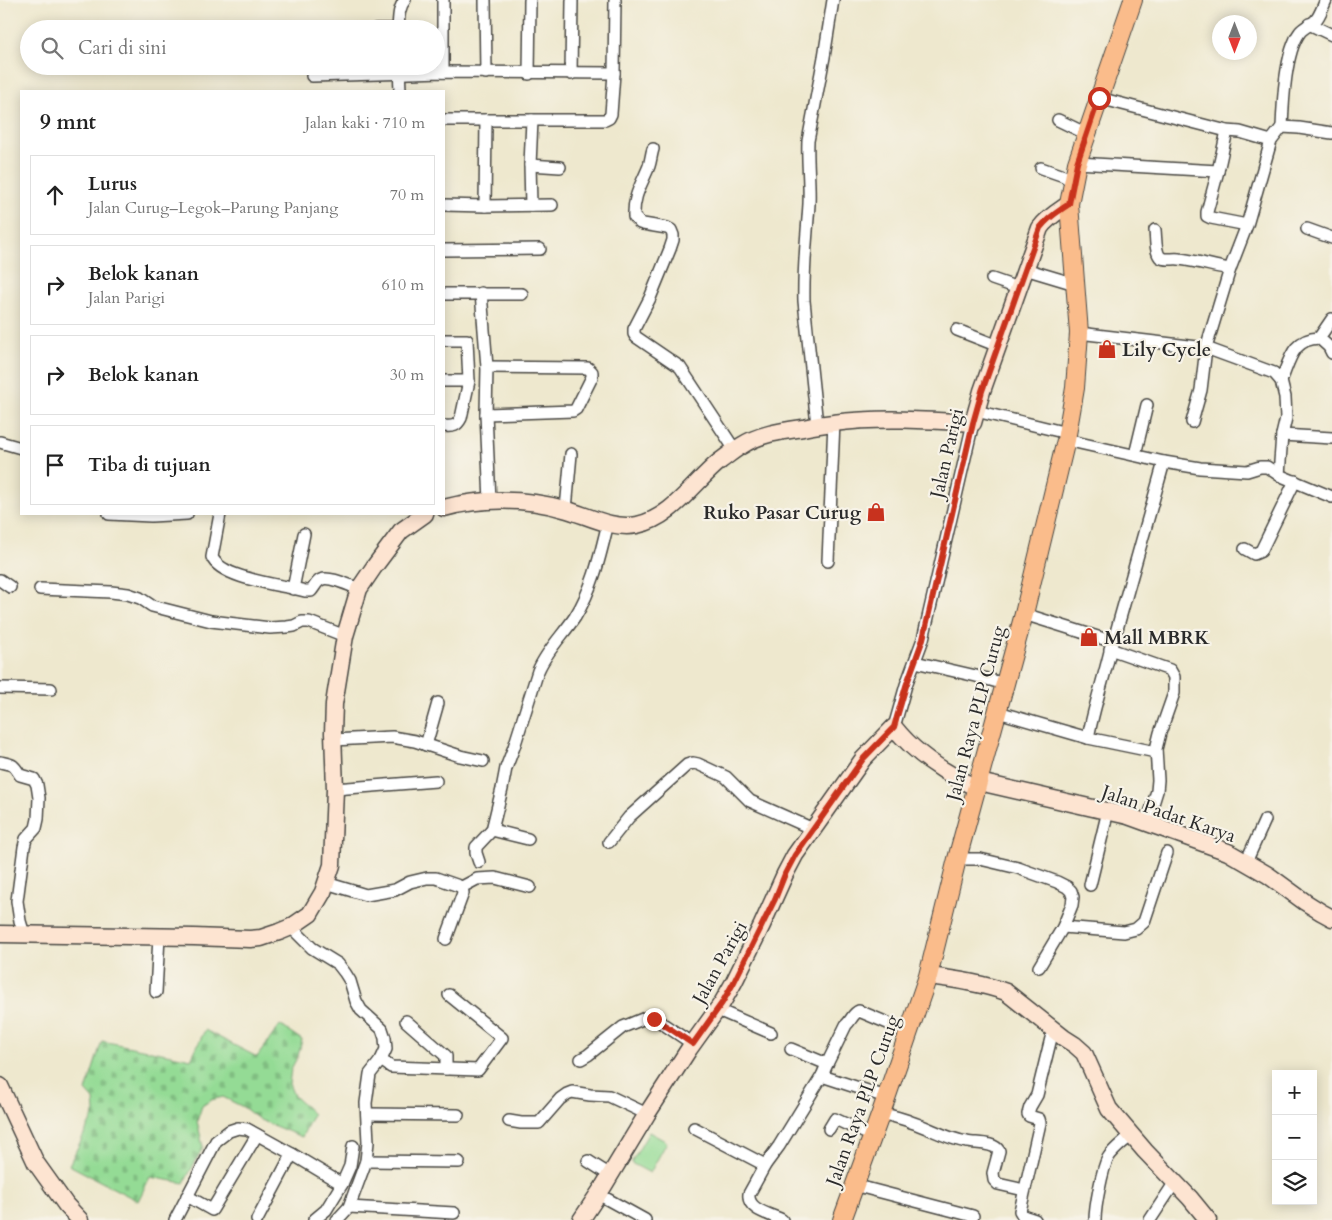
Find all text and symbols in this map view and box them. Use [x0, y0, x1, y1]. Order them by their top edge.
north arrow [1212, 15, 1257, 60]
search box [20, 20, 445, 75]
icon: search [38, 34, 66, 62]
text: Cari di sini [78, 35, 167, 61]
route start [1088, 87, 1111, 110]
text: 9 mnt [40, 108, 96, 137]
text: Jalan kaki · 710 m [305, 112, 425, 134]
text: Lurus [88, 171, 137, 197]
icon: ahead [41, 181, 69, 209]
text: 70 m [390, 184, 424, 206]
text: Jalan Curug–Legok–Parung Panjang [88, 197, 338, 219]
text: Belok kanan [88, 261, 199, 287]
icon: right [41, 271, 69, 299]
text: 610 m [382, 274, 424, 296]
text: Jalan Parigi [88, 287, 165, 309]
place label: Lily Cycle [1122, 337, 1211, 363]
shop icon: Lily Cycle [1096, 338, 1118, 360]
icon: right [41, 361, 69, 389]
text: Belok kanan [88, 362, 199, 388]
text: 30 m [390, 364, 424, 386]
street label: Jalan Parigi [923, 406, 970, 504]
icon: arrive [41, 451, 69, 479]
text: Tiba di tujuan [88, 452, 211, 478]
place label: Ruko Pasar Curug [703, 500, 862, 526]
shop icon: Ruko Pasar Curug [865, 501, 887, 523]
street label: Jalan Raya PLP Curug [939, 622, 1012, 807]
place label: Mall MBRK [1104, 625, 1210, 651]
shop icon: Mall MBRK [1078, 626, 1100, 648]
street label: Jalan Padat Karya [1095, 778, 1239, 849]
street label: Jalan Parigi [685, 916, 753, 1011]
route end [643, 1008, 666, 1031]
street label: Jalan Raya PLP Curug [819, 1011, 906, 1192]
map controls [1272, 1070, 1317, 1205]
button: + [1272, 1070, 1317, 1115]
button: − [1272, 1115, 1317, 1160]
button: layers [1272, 1160, 1317, 1205]

